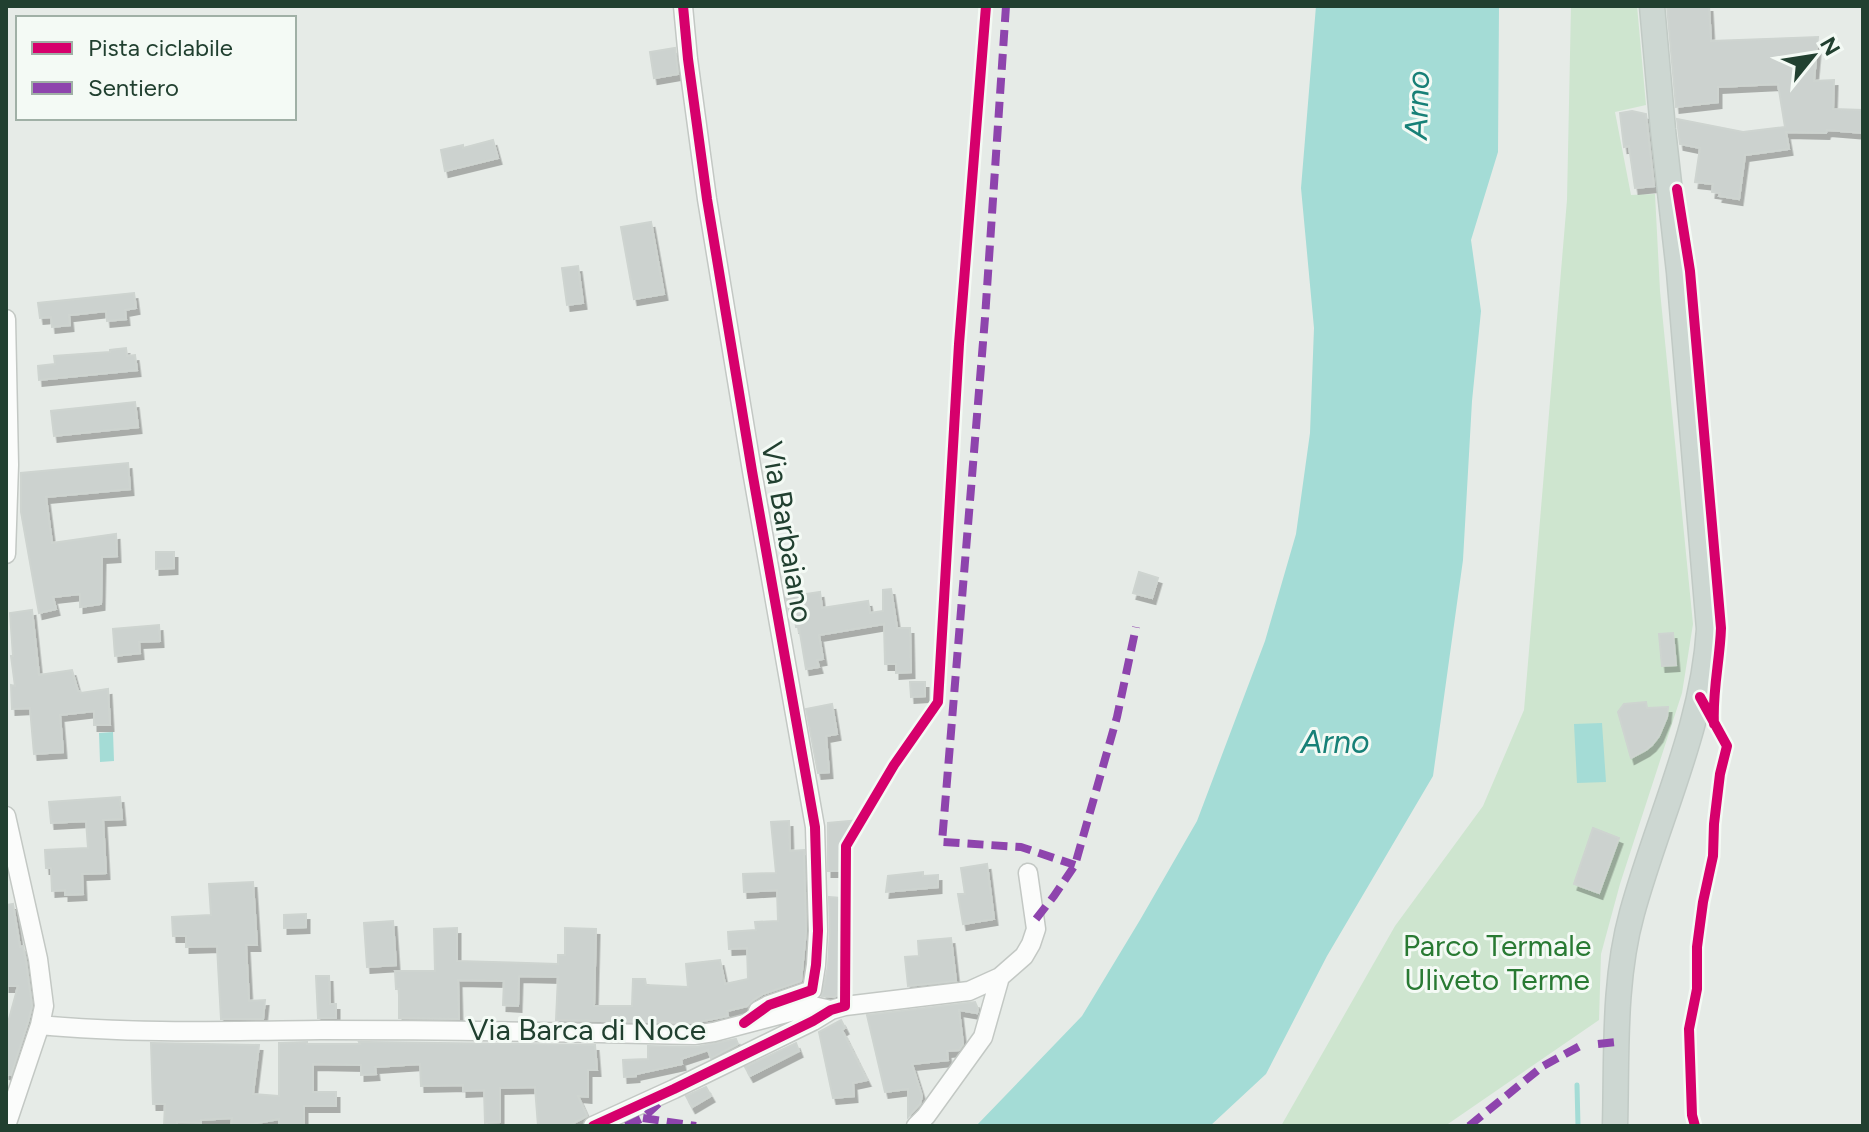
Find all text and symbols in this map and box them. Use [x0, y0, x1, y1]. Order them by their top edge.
legend [16, 16, 296, 120]
north arrow [1773, 16, 1853, 96]
text: N [1814, 32, 1846, 60]
text: Pista ciclabile [88, 33, 233, 62]
water label: Arno [1397, 70, 1437, 142]
text: Sentiero [88, 73, 179, 102]
street label: Via Barbaiano [753, 438, 822, 625]
water label: Arno [1298, 723, 1370, 761]
park label: Parco Termale Uliveto Terme [1403, 927, 1591, 998]
street label: Via Barca di Noce [468, 1011, 706, 1048]

